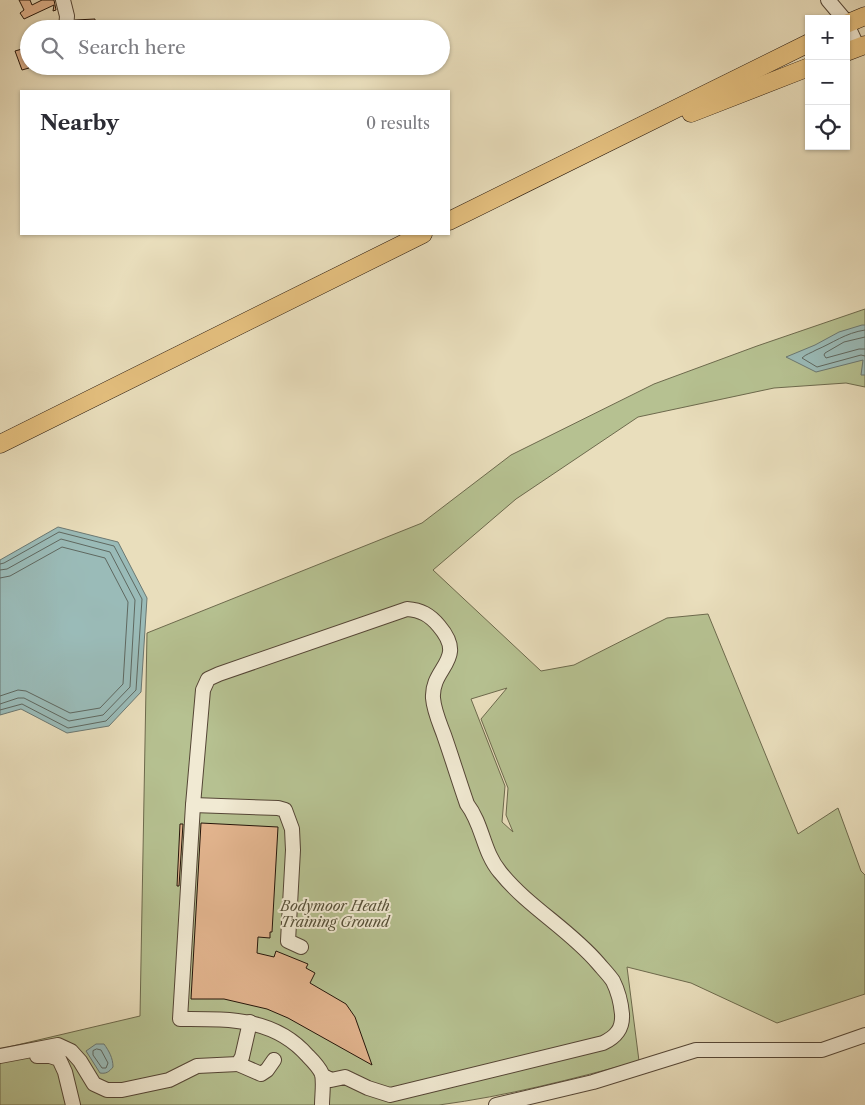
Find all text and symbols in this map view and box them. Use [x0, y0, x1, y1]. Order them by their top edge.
map controls [805, 15, 850, 150]
button: + [805, 15, 850, 60]
search box [20, 20, 450, 75]
icon: search [38, 34, 66, 62]
text: Search here [78, 36, 186, 59]
button: − [805, 60, 850, 105]
button: locate [805, 105, 850, 150]
text: Nearby [40, 110, 119, 135]
text: 0 results [366, 113, 430, 133]
park label: Bodymoor Heath Training Ground [279, 897, 391, 931]

